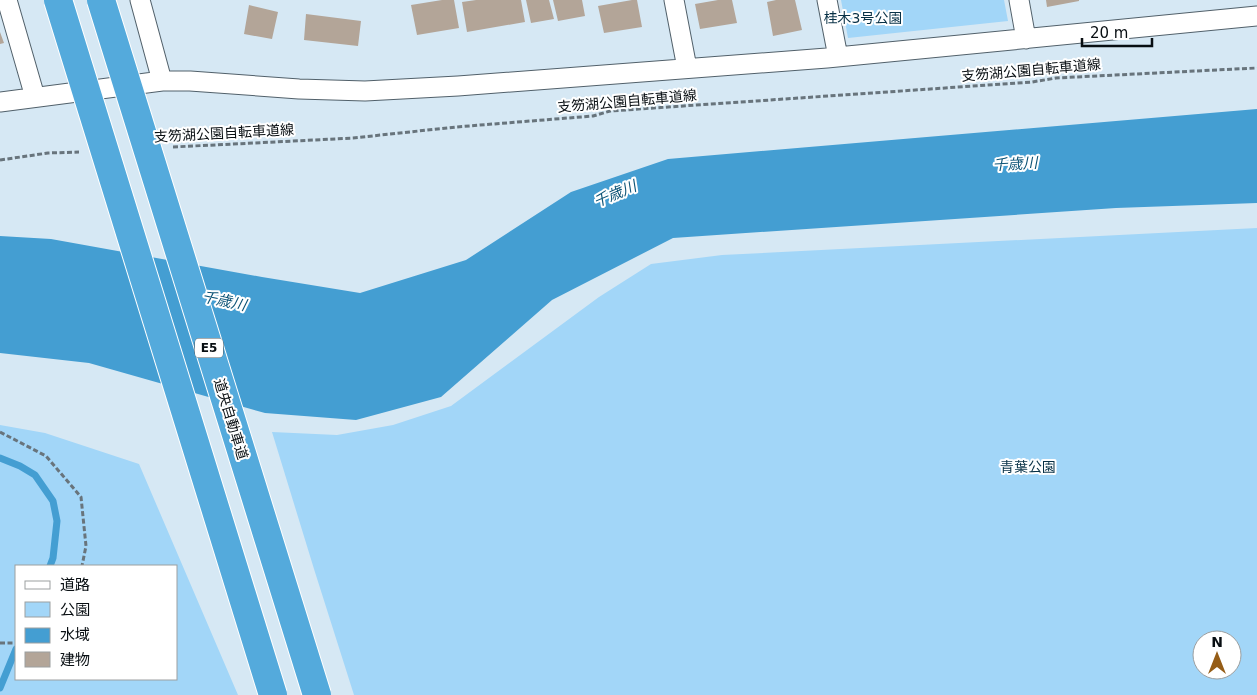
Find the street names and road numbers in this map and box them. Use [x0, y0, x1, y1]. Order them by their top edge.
street label: 支笏湖公園自転車道線 [961, 56, 1101, 84]
street label: 支笏湖公園自転車道線 [557, 87, 697, 115]
street label: 支笏湖公園自転車道線 [154, 121, 294, 145]
road number: E5 [195, 338, 223, 358]
street label: 道央自動車道 [211, 376, 251, 462]

